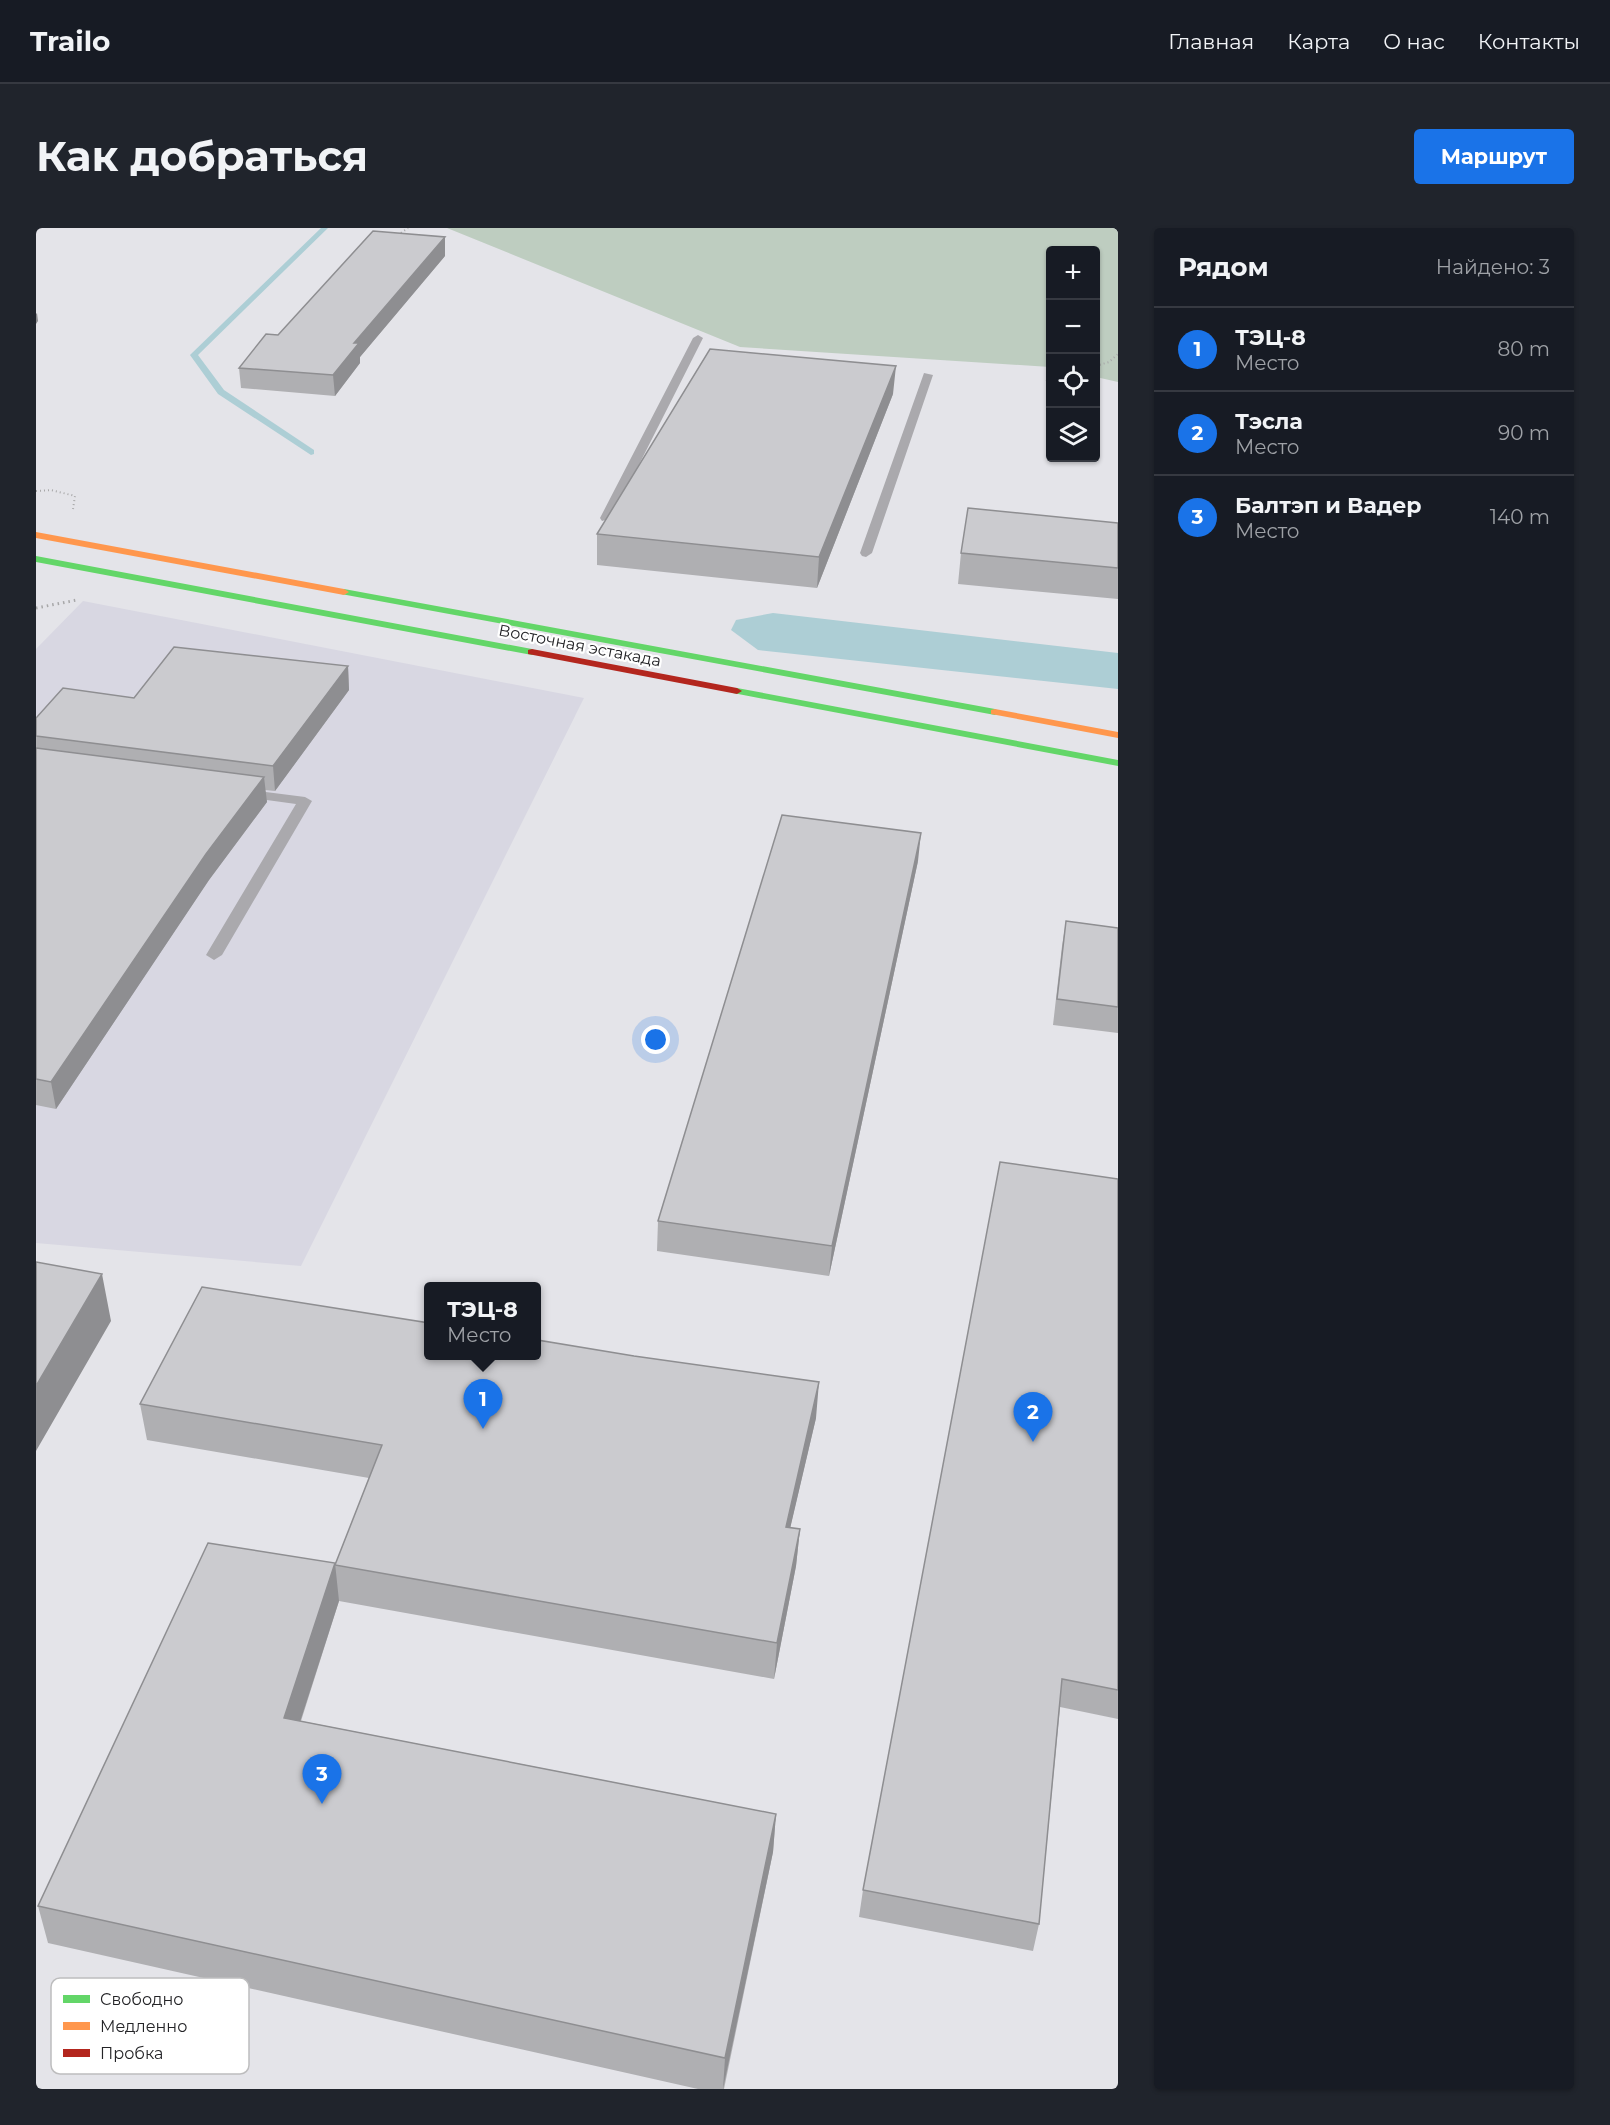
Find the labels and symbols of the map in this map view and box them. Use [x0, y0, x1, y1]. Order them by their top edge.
street label: Восточная эстакада [497, 620, 663, 671]
your location [641, 1025, 670, 1054]
pin: 1 [464, 1380, 502, 1429]
pin: 2 [1014, 1392, 1052, 1442]
pin: 3 [302, 1754, 342, 1804]
legend [51, 1978, 249, 2074]
text: Свободно [100, 1990, 183, 2009]
text: Медленно [100, 2017, 187, 2036]
text: Пробка [100, 2044, 163, 2063]

